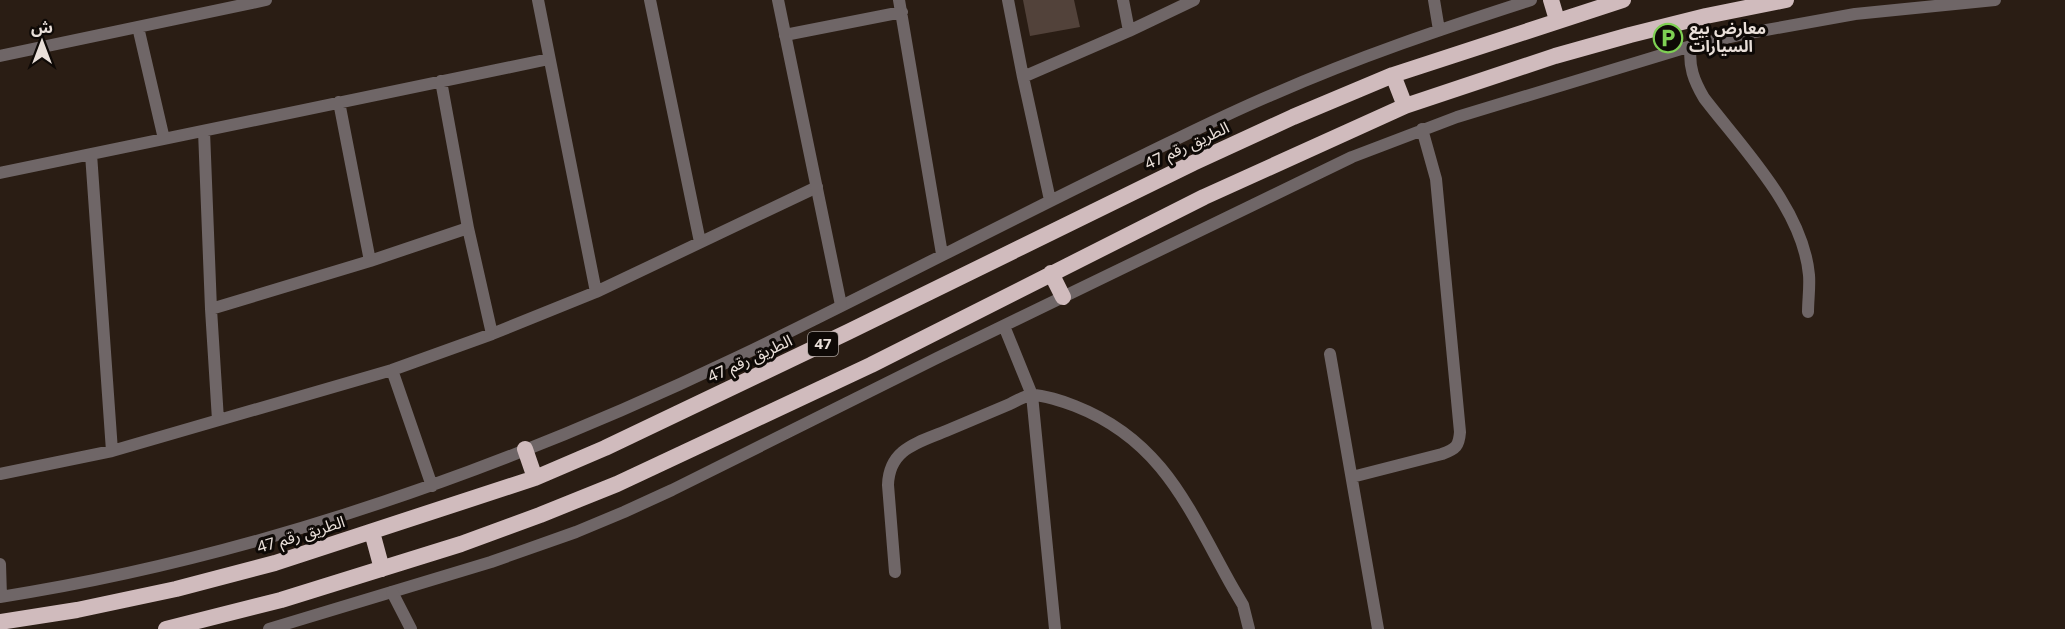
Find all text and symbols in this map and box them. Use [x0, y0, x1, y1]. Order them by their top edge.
text: ش [31, 11, 53, 45]
north arrow [12, 12, 72, 72]
place label: معارض بيع السيارات [1689, 12, 1766, 64]
parking icon: معارض بيع السيارات [1652, 22, 1684, 54]
street label: الطريق رقم 47 [1139, 111, 1235, 181]
street label: الطريق رقم 47 [702, 324, 798, 394]
road number: 47 [808, 332, 838, 356]
street label: الطريق رقم 47 [252, 505, 350, 565]

